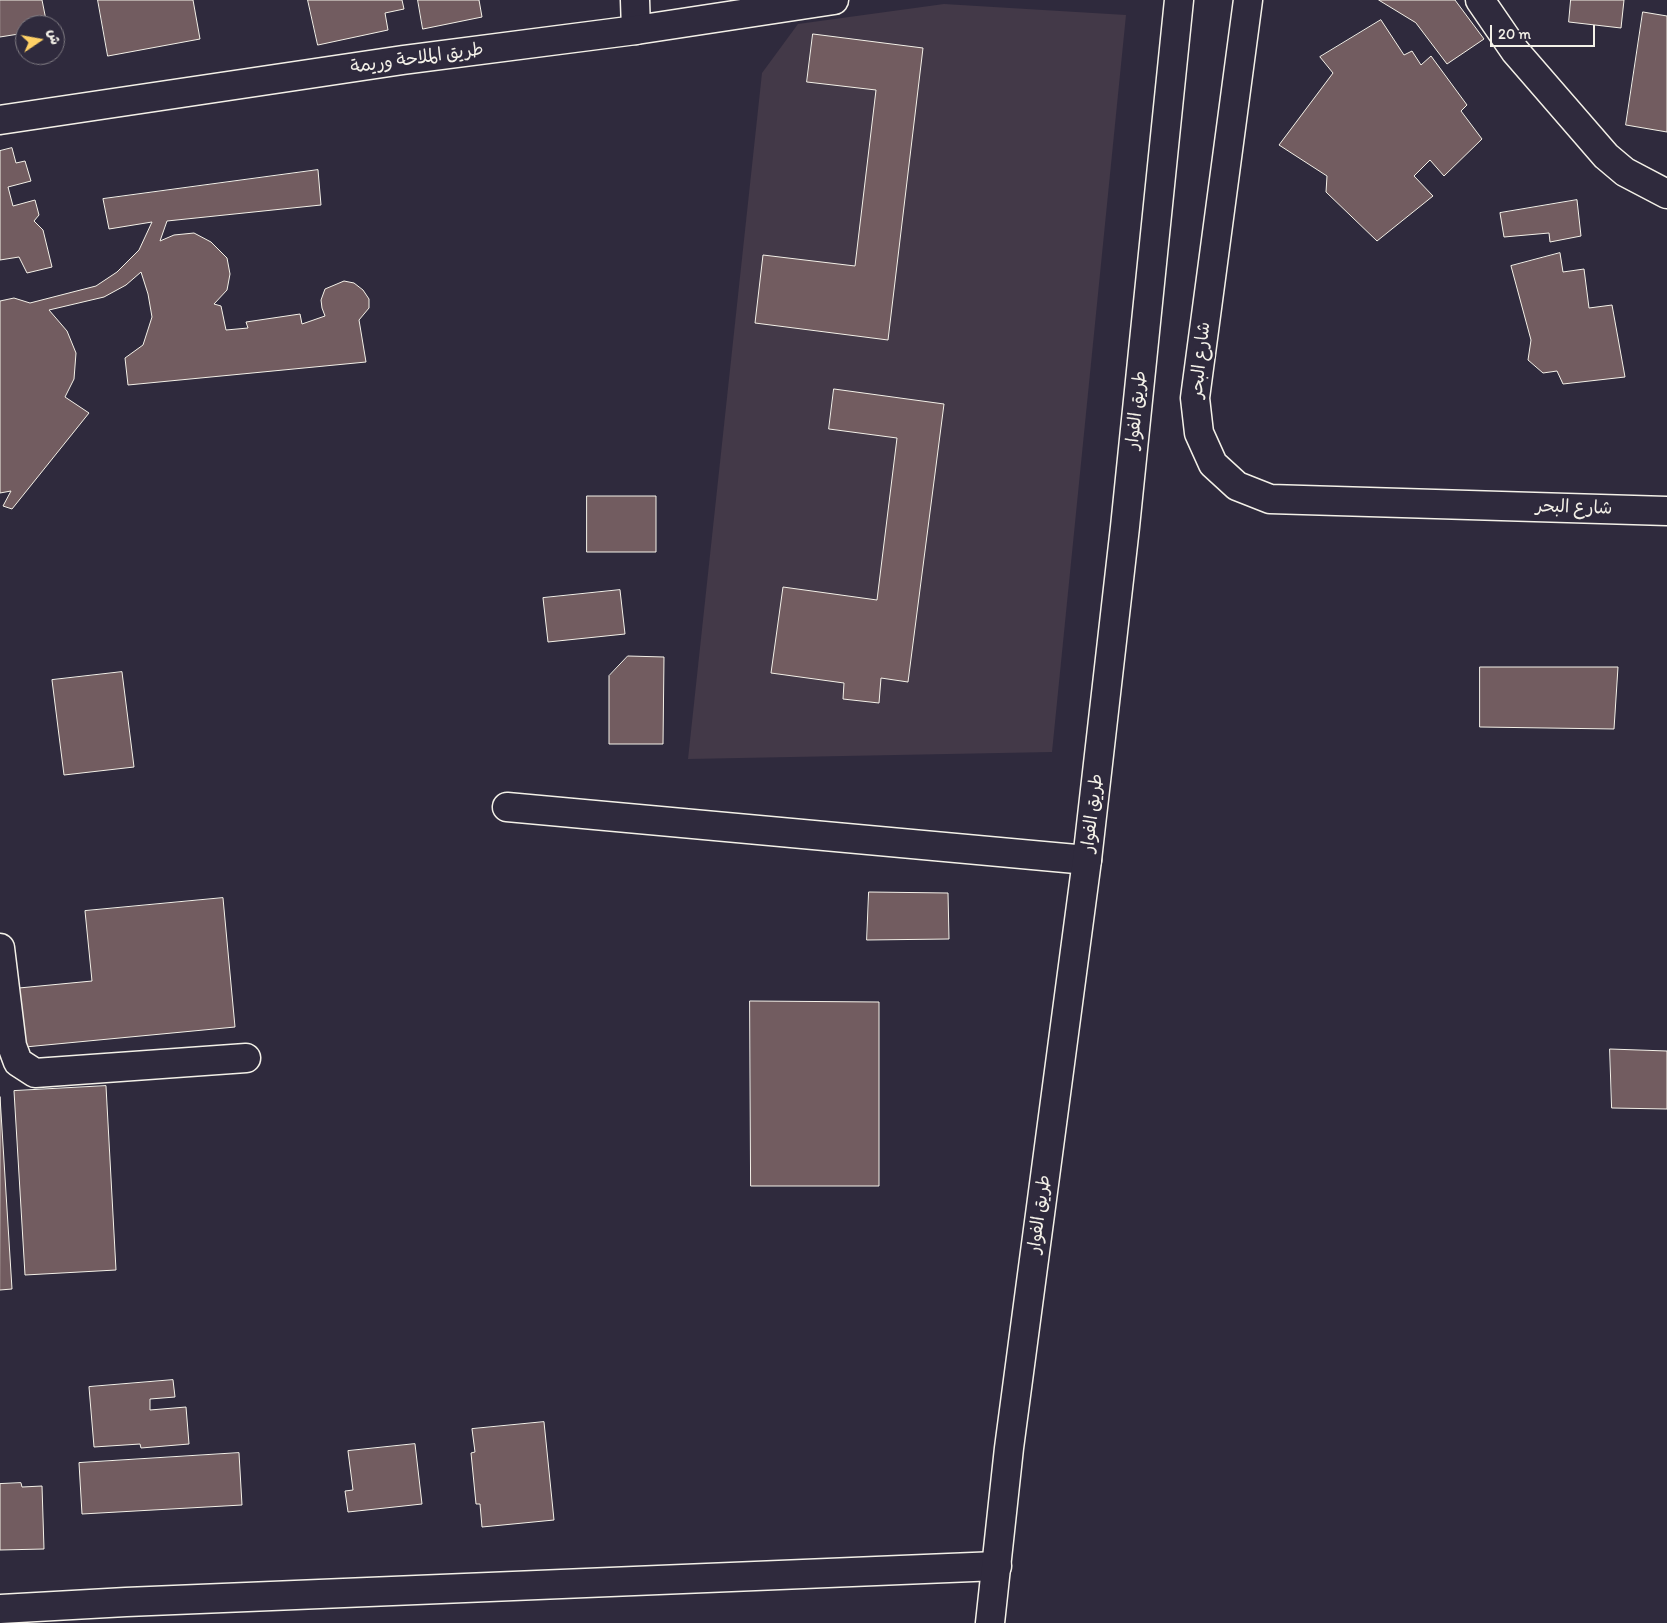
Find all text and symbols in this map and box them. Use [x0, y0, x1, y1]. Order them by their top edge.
north arrow [15, 15, 65, 65]
scale bar [1492, 15, 1597, 47]
text: 20 m [1498, 25, 1531, 43]
text: ش [44, 28, 64, 46]
street label: طريق الملاحة وريمة [349, 39, 485, 79]
street label: شارع البحر [1186, 321, 1216, 399]
street label: طريق الفوار [1122, 370, 1152, 450]
street label: شارع البحر [1535, 496, 1613, 520]
street label: طريق الفوار [1077, 773, 1109, 853]
street label: طريق الفوار [1024, 1173, 1056, 1255]

